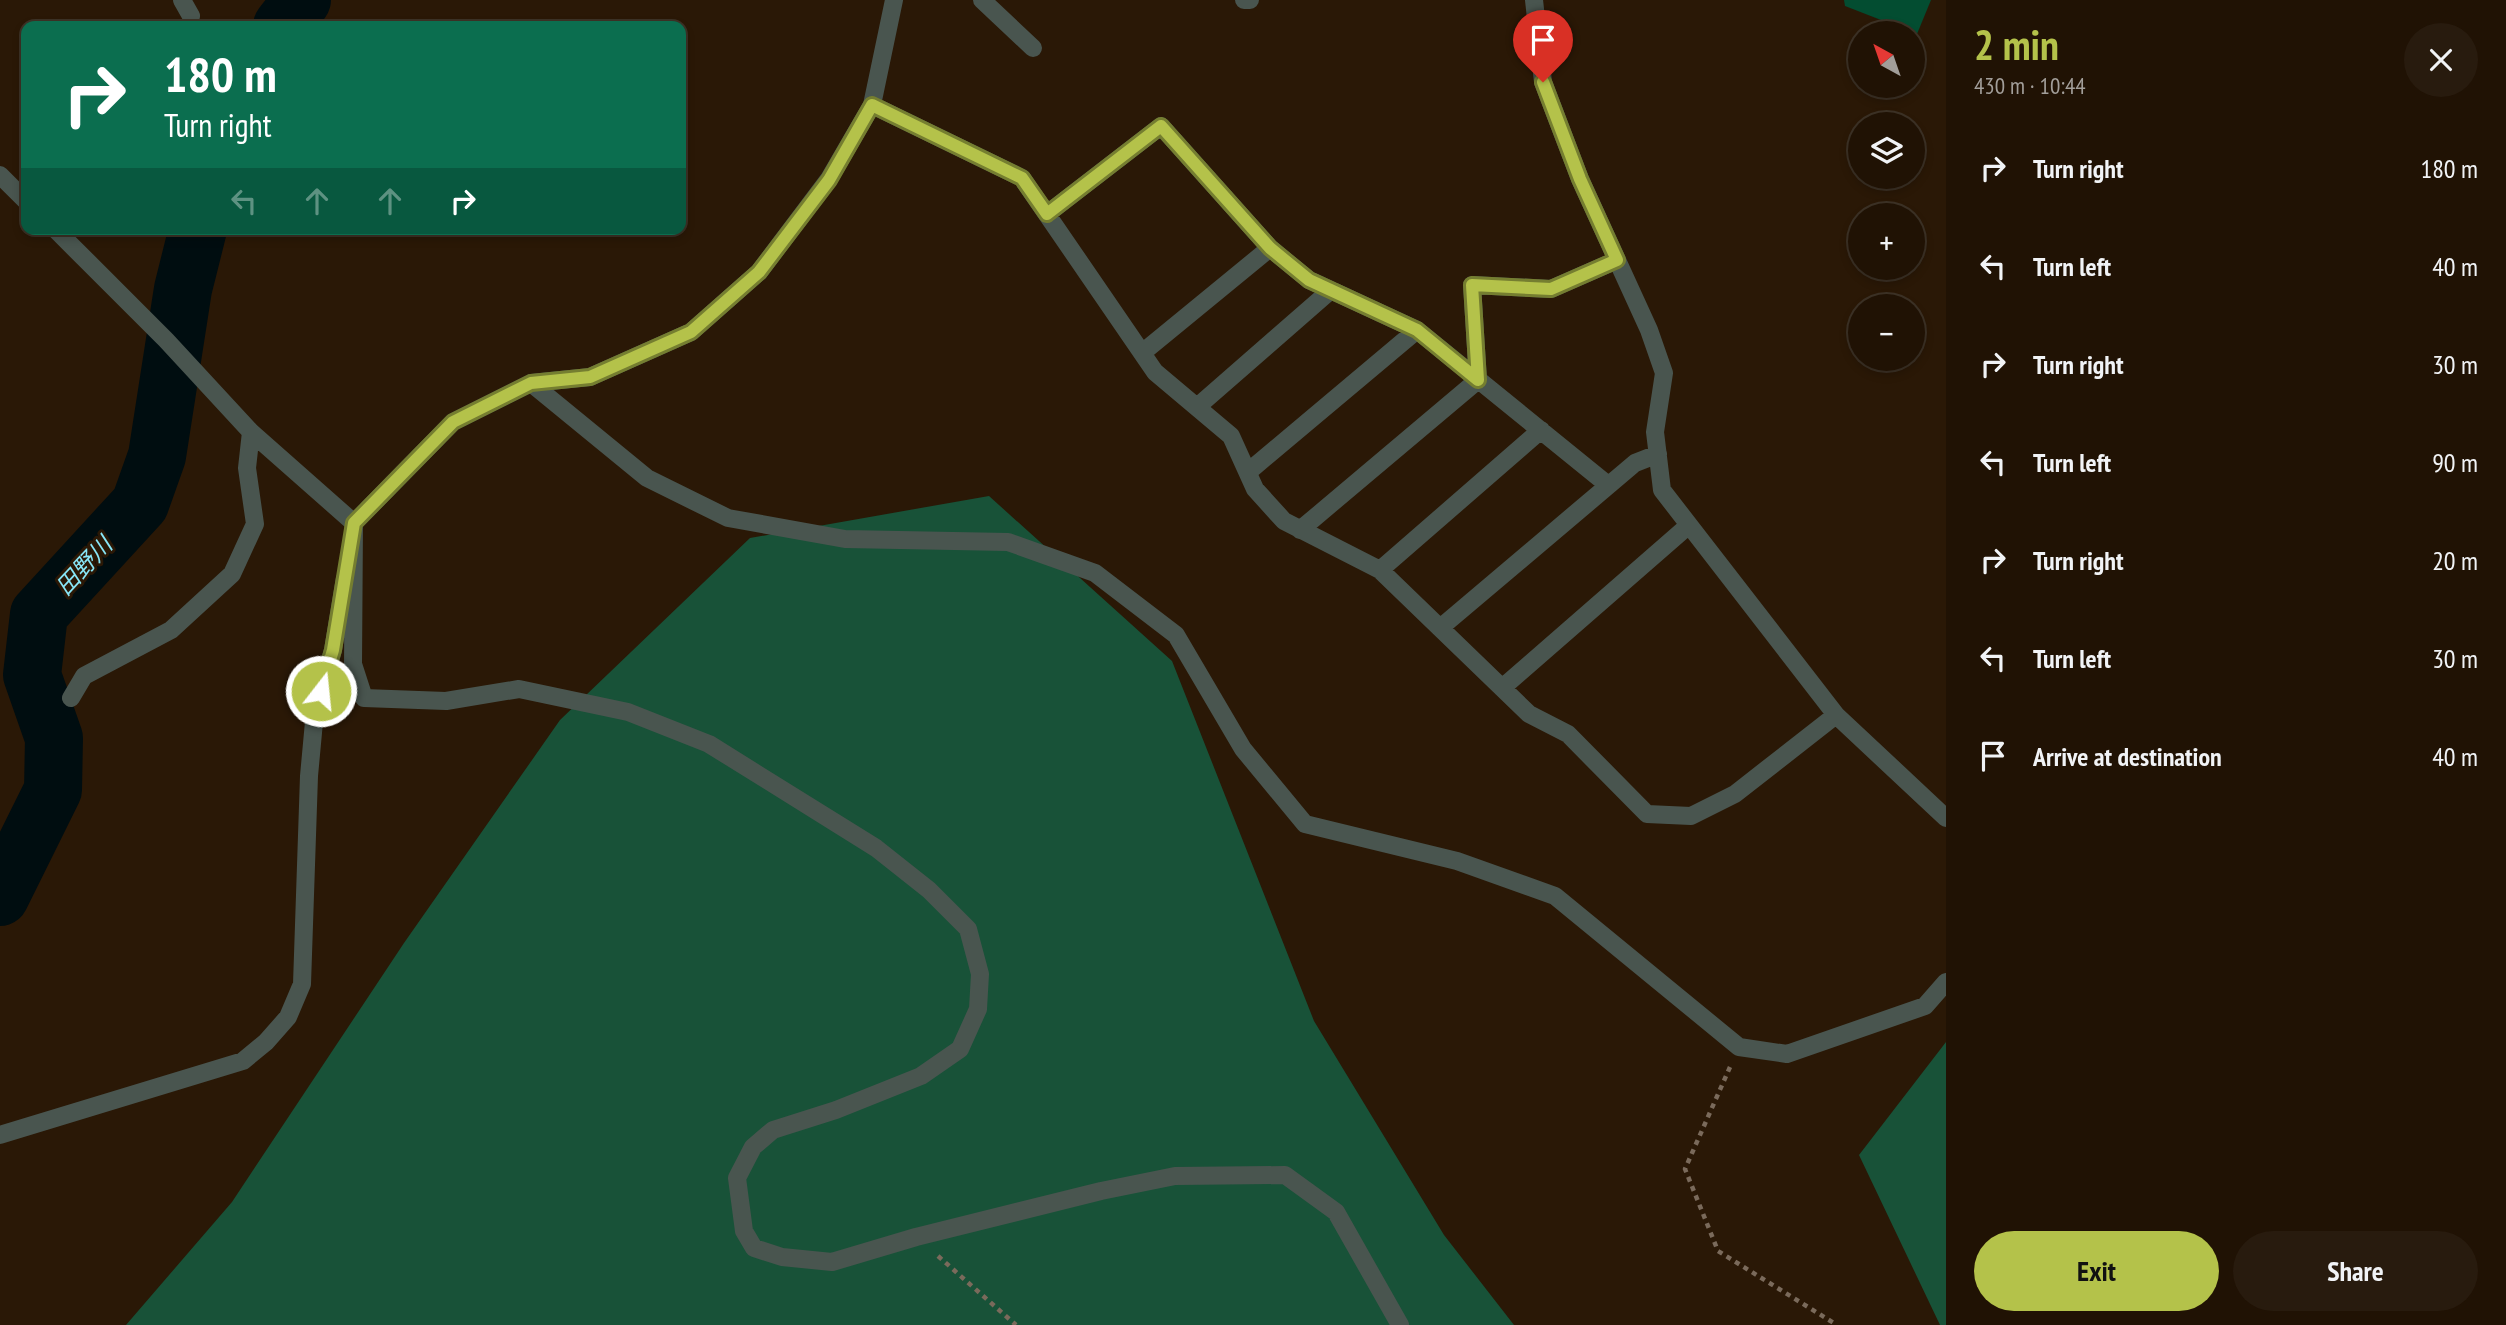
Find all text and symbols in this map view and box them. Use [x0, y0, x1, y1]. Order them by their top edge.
pin [1513, 10, 1573, 82]
text: 2 min [1974, 17, 2059, 72]
icon: arrive [1524, 21, 1562, 59]
north arrow [1848, 21, 1925, 98]
map controls [1848, 21, 1925, 371]
button: close [2404, 23, 2478, 97]
text: 180 m [164, 42, 277, 106]
icon: right [49, 49, 140, 140]
text: 430 m · 10:44 [1974, 71, 2086, 100]
text: Turn right [164, 104, 272, 146]
button: layers [1848, 112, 1925, 189]
icon: right [1974, 149, 2012, 187]
text: Turn right [2033, 152, 2124, 185]
text: 180 m [2420, 152, 2478, 185]
icon: left [225, 182, 263, 220]
icon: ahead [298, 182, 336, 220]
icon: ahead [371, 182, 409, 220]
icon: right [444, 182, 482, 220]
button: + [1848, 203, 1925, 280]
icon: left [1974, 247, 2012, 285]
text: Turn left [2033, 250, 2111, 283]
text: 40 m [2432, 250, 2478, 283]
button: − [1848, 294, 1925, 371]
icon: right [1974, 345, 2012, 383]
text: Turn right [2033, 348, 2124, 381]
text: 30 m [2432, 348, 2478, 381]
icon: left [1974, 443, 2012, 481]
text: Turn left [2033, 446, 2111, 479]
text: 90 m [2432, 446, 2478, 479]
water label: 田野川 [50, 528, 120, 601]
icon: right [1974, 541, 2012, 579]
text: Turn right [2033, 544, 2124, 577]
text: 20 m [2432, 544, 2478, 577]
icon: left [1974, 639, 2012, 677]
text: Turn left [2033, 642, 2111, 675]
text: 30 m [2432, 642, 2478, 675]
position arrow [284, 654, 358, 728]
icon: arrive [1974, 737, 2012, 775]
text: Arrive at destination [2033, 740, 2222, 773]
text: 40 m [2432, 740, 2478, 773]
button: Exit [1974, 1231, 2219, 1311]
button: Share [2233, 1231, 2478, 1311]

